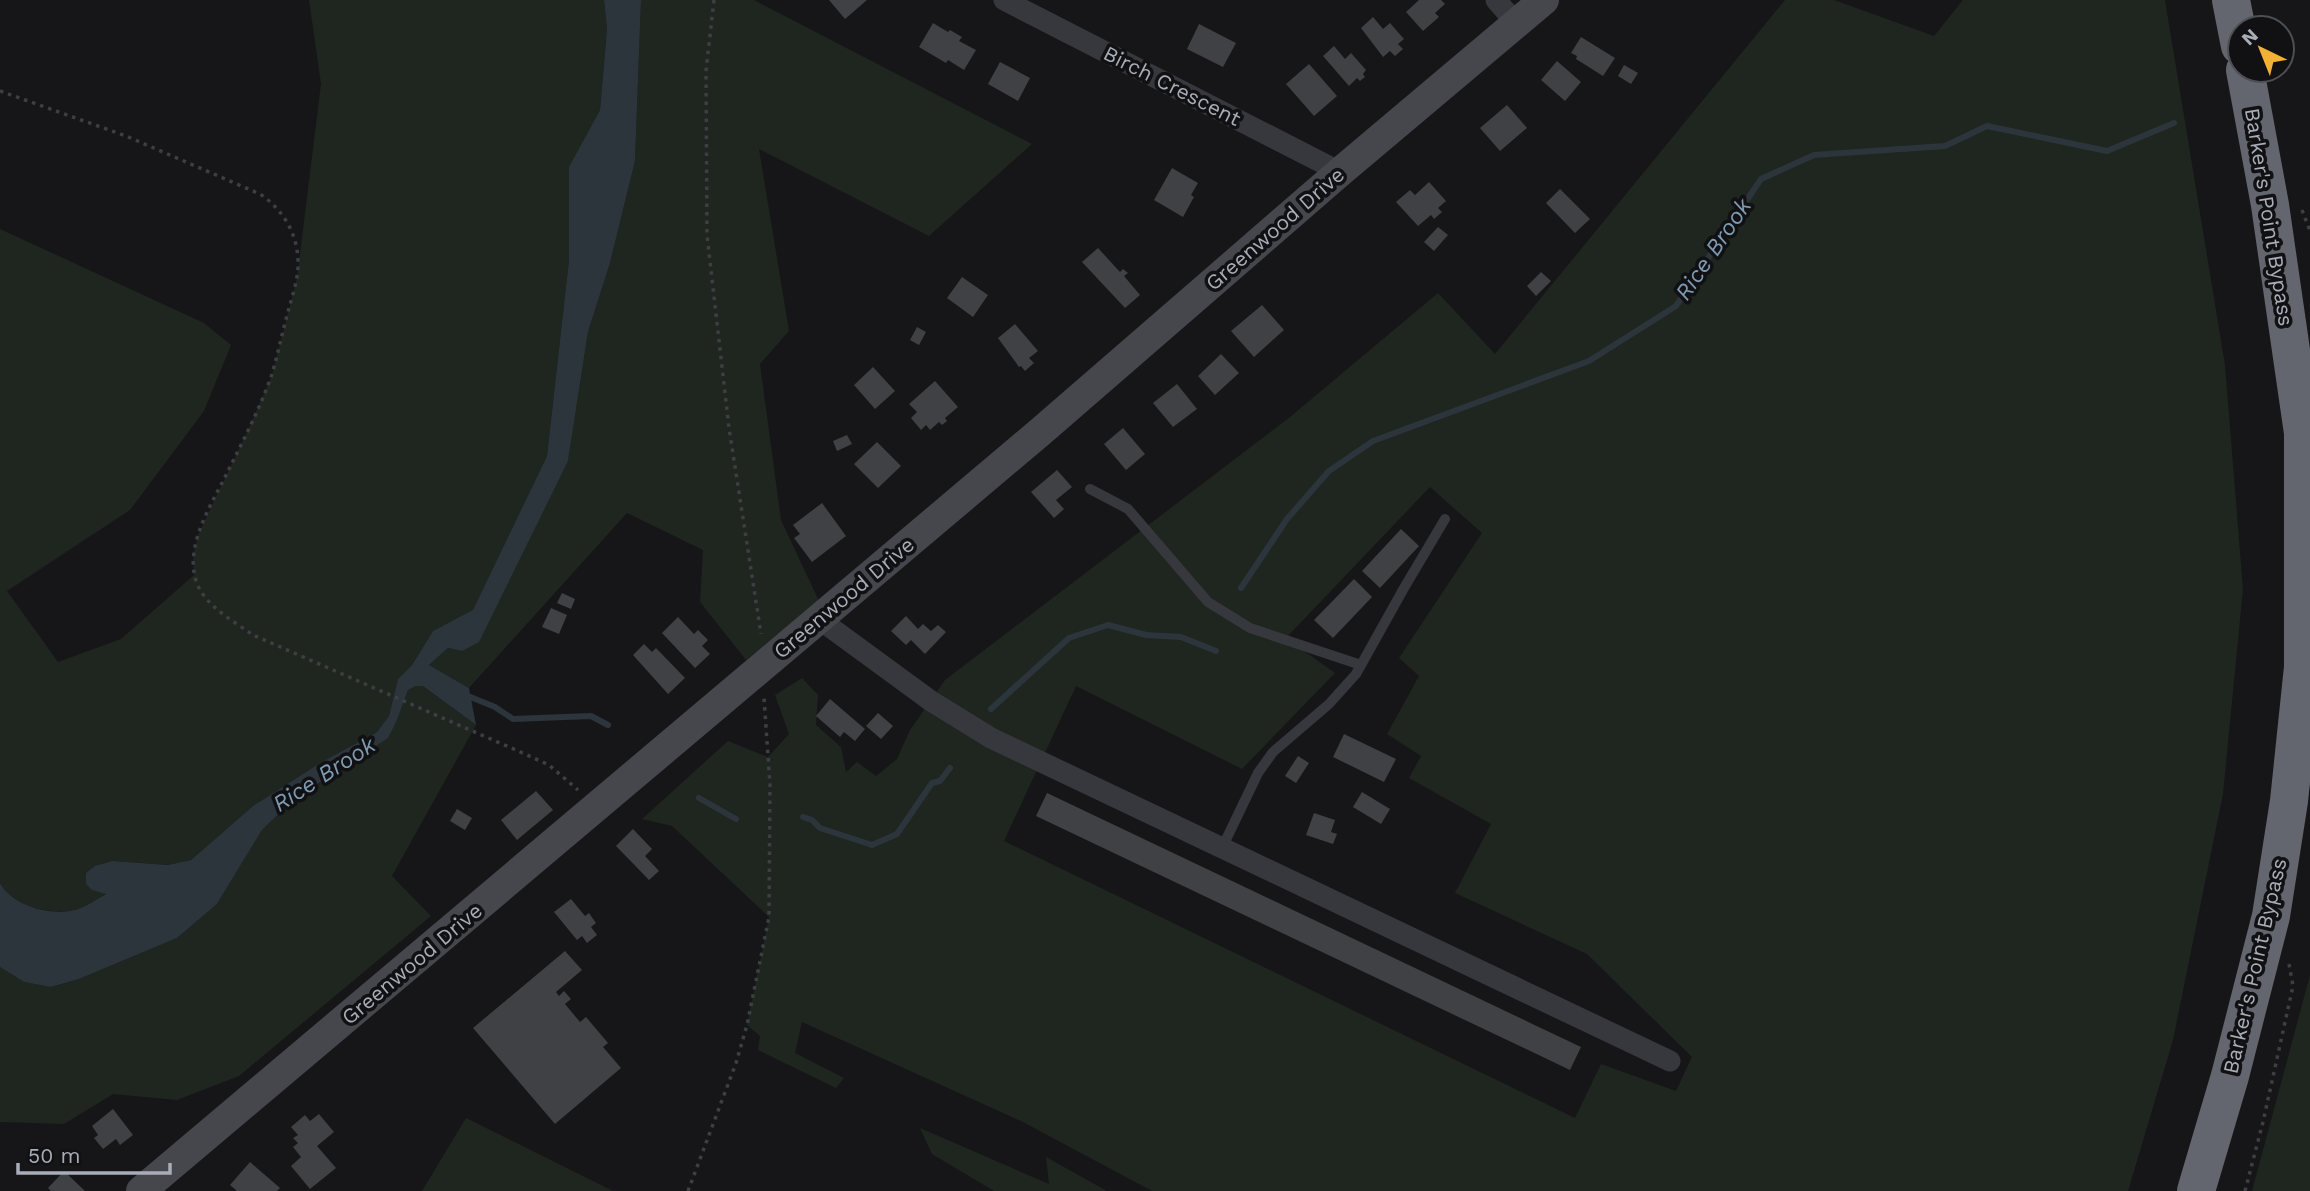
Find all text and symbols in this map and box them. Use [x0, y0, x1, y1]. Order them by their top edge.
north arrow [2226, 14, 2296, 84]
text: N [2237, 24, 2263, 50]
street label: Birch Crescent [1099, 40, 1245, 131]
street label: Barker's Point Bypass [2240, 106, 2299, 328]
street label: Greenwood Drive [1200, 162, 1349, 296]
water label: Rice Brook [1670, 192, 1758, 305]
street label: Greenwood Drive [768, 532, 919, 664]
water label: Rice Brook [268, 730, 382, 818]
street label: Barker's Point Bypass [2218, 856, 2292, 1076]
street label: Greenwood Drive [336, 898, 487, 1030]
scale bar [18, 1132, 170, 1176]
text: 50 m [28, 1143, 80, 1168]

